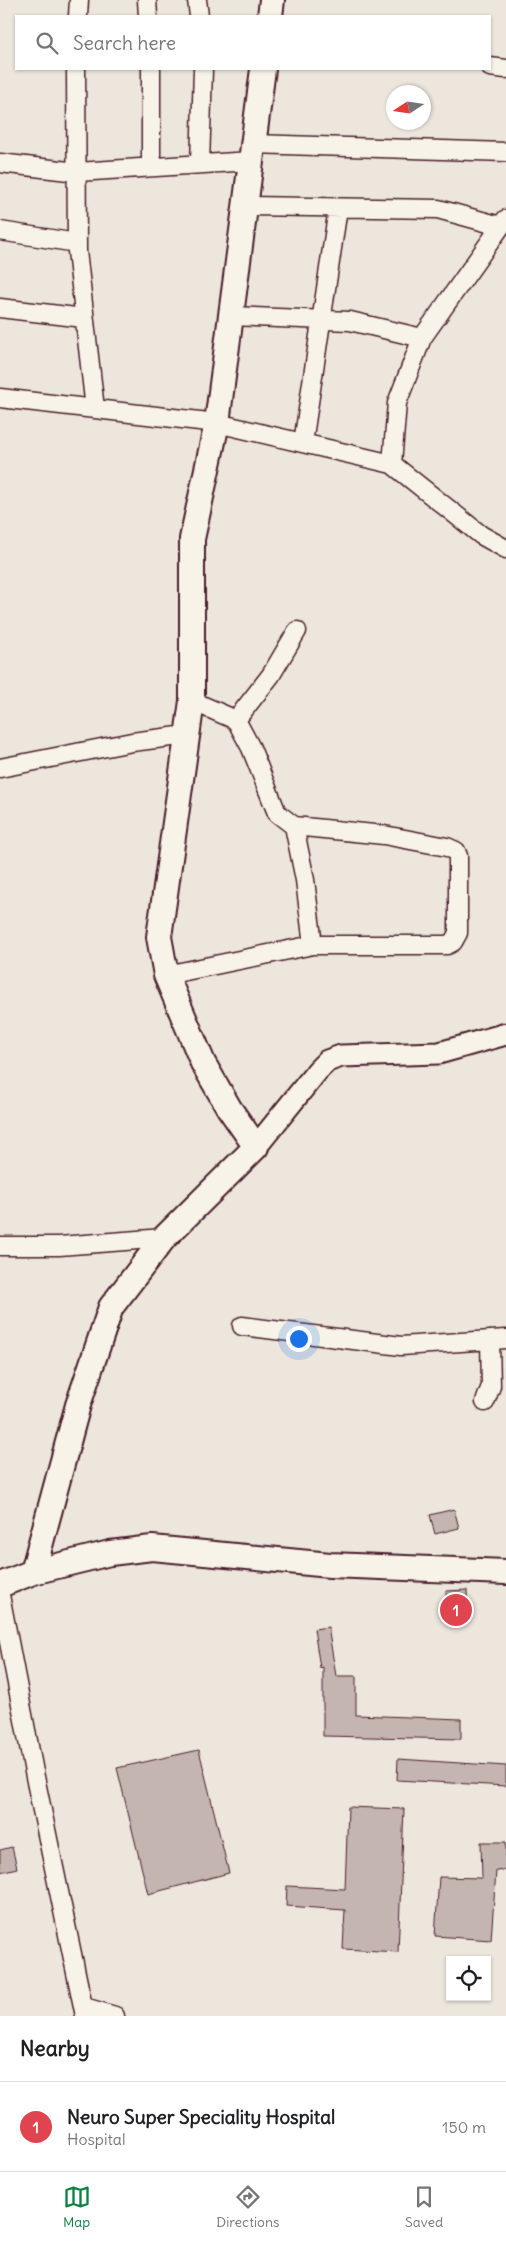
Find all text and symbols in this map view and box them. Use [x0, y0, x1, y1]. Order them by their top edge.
search box [15, 15, 491, 70]
icon: search [33, 29, 61, 57]
text: Search here [73, 31, 176, 55]
north arrow [386, 85, 431, 130]
your location [286, 1326, 312, 1352]
pin: 1 [440, 1591, 472, 1629]
map controls [446, 1956, 491, 2001]
button: locate [446, 1956, 491, 2001]
text: Nearby [20, 2035, 90, 2062]
text: Neuro Super Speciality Hospital [67, 2105, 335, 2129]
text: 1 [33, 2117, 39, 2137]
text: 150 m [442, 2117, 486, 2137]
text: Hospital [67, 2129, 126, 2149]
tab: Map [63, 2183, 91, 2231]
tab: Directions [216, 2183, 279, 2231]
tab: Saved [405, 2183, 443, 2231]

